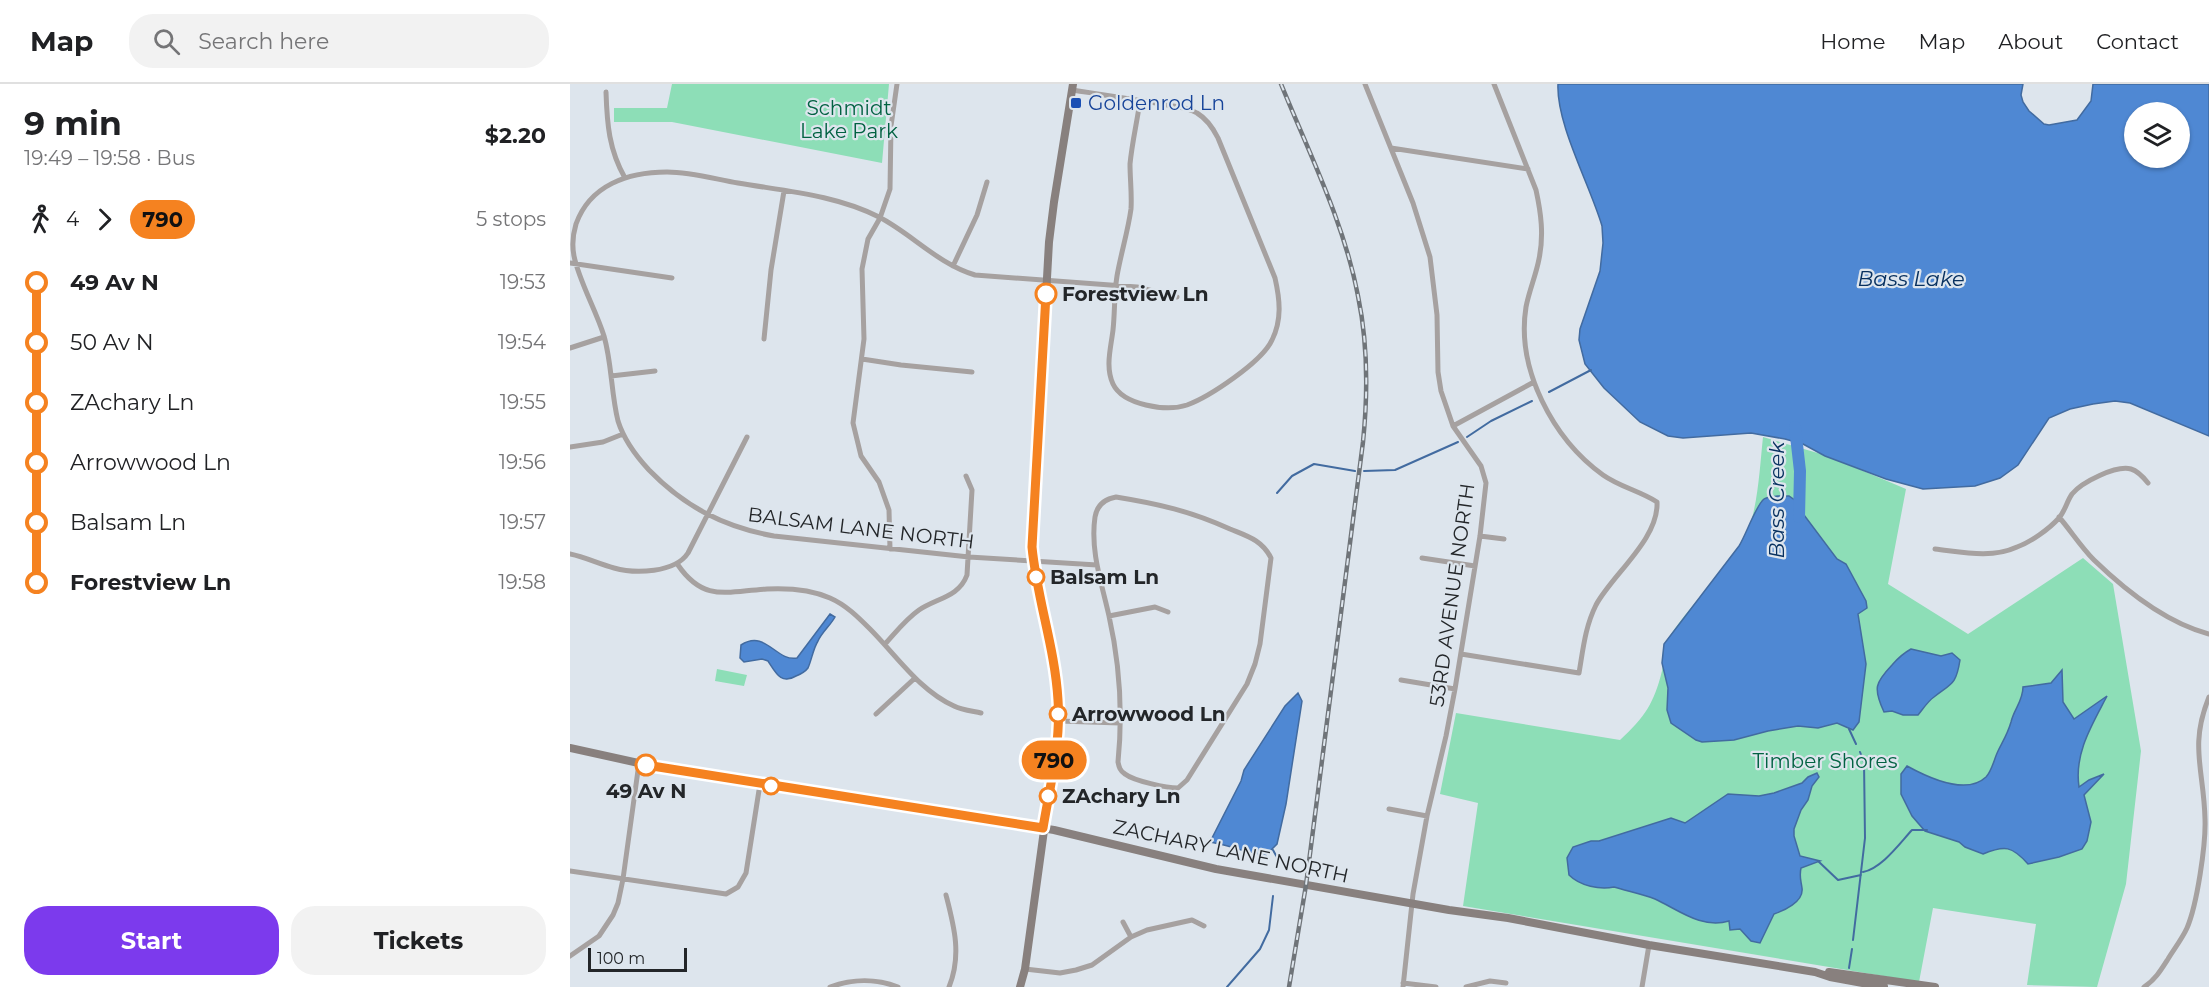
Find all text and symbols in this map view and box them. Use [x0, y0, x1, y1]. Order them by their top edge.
search box [129, 14, 549, 68]
text: Map [30, 24, 93, 58]
icon: search [150, 25, 183, 58]
text: Search here [198, 28, 329, 55]
text: Home [1820, 29, 1885, 54]
text: Map [1918, 29, 1965, 54]
text: About [1998, 29, 2063, 54]
text: Contact [2096, 29, 2179, 54]
place label: Goldenrod Ln [1088, 91, 1225, 115]
park label: Schmidt Lake Park [800, 96, 898, 143]
marker: Goldenrod Ln [1069, 96, 1083, 110]
map controls [2124, 102, 2190, 168]
button: layers [2124, 102, 2190, 168]
text: 9 min [24, 103, 122, 143]
text: $2.20 [485, 122, 546, 149]
text: 19:49 – 19:58 · Bus [24, 146, 195, 170]
icon: walk [24, 203, 57, 236]
icon: forward [88, 203, 121, 236]
text: 4 [66, 207, 79, 231]
text: 790 [142, 207, 183, 232]
text: 5 stops [476, 207, 546, 231]
water label: Bass Lake [1857, 266, 1965, 291]
text: 49 Av N [70, 269, 159, 296]
text: 19:53 [500, 270, 546, 294]
place label: Forestview Ln [1062, 282, 1209, 306]
marker: Forestview Ln [1035, 283, 1057, 305]
text: 50 Av N [70, 329, 154, 356]
text: 19:54 [498, 330, 546, 354]
text: ZAchary Ln [70, 389, 194, 416]
text: 19:55 [500, 390, 546, 414]
water label: Bass Creek [1764, 440, 1789, 559]
text: Arrowwood Ln [70, 449, 231, 476]
text: 19:56 [499, 450, 546, 474]
street label: 53RD AVENUE NORTH [1424, 482, 1480, 708]
street label: BALSAM LANE NORTH [746, 502, 976, 554]
text: Balsam Ln [70, 509, 186, 536]
text: 19:57 [500, 510, 546, 534]
place label: Balsam Ln [1050, 565, 1159, 589]
marker: Balsam Ln [1027, 568, 1045, 586]
text: Forestview Ln [70, 569, 231, 596]
text: 19:58 [498, 570, 546, 594]
place label: Arrowwood Ln [1071, 702, 1226, 726]
marker: Arrowwood Ln [1049, 705, 1067, 723]
line badge: 790 [1020, 740, 1088, 780]
text: 790 [1034, 748, 1074, 773]
park label: Timber Shores [1753, 749, 1898, 773]
marker: 49 Av N [635, 754, 657, 776]
unlabelled marker [762, 777, 780, 795]
place label: 49 Av N [606, 779, 686, 803]
place label: ZAchary Ln [1062, 784, 1181, 808]
marker: ZAchary Ln [1039, 787, 1057, 805]
street label: ZACHARY LANE NORTH [1111, 814, 1351, 888]
button: Start [24, 906, 279, 975]
button: Tickets [291, 906, 546, 975]
scale bar [588, 945, 687, 972]
text: 100 m [597, 949, 645, 968]

